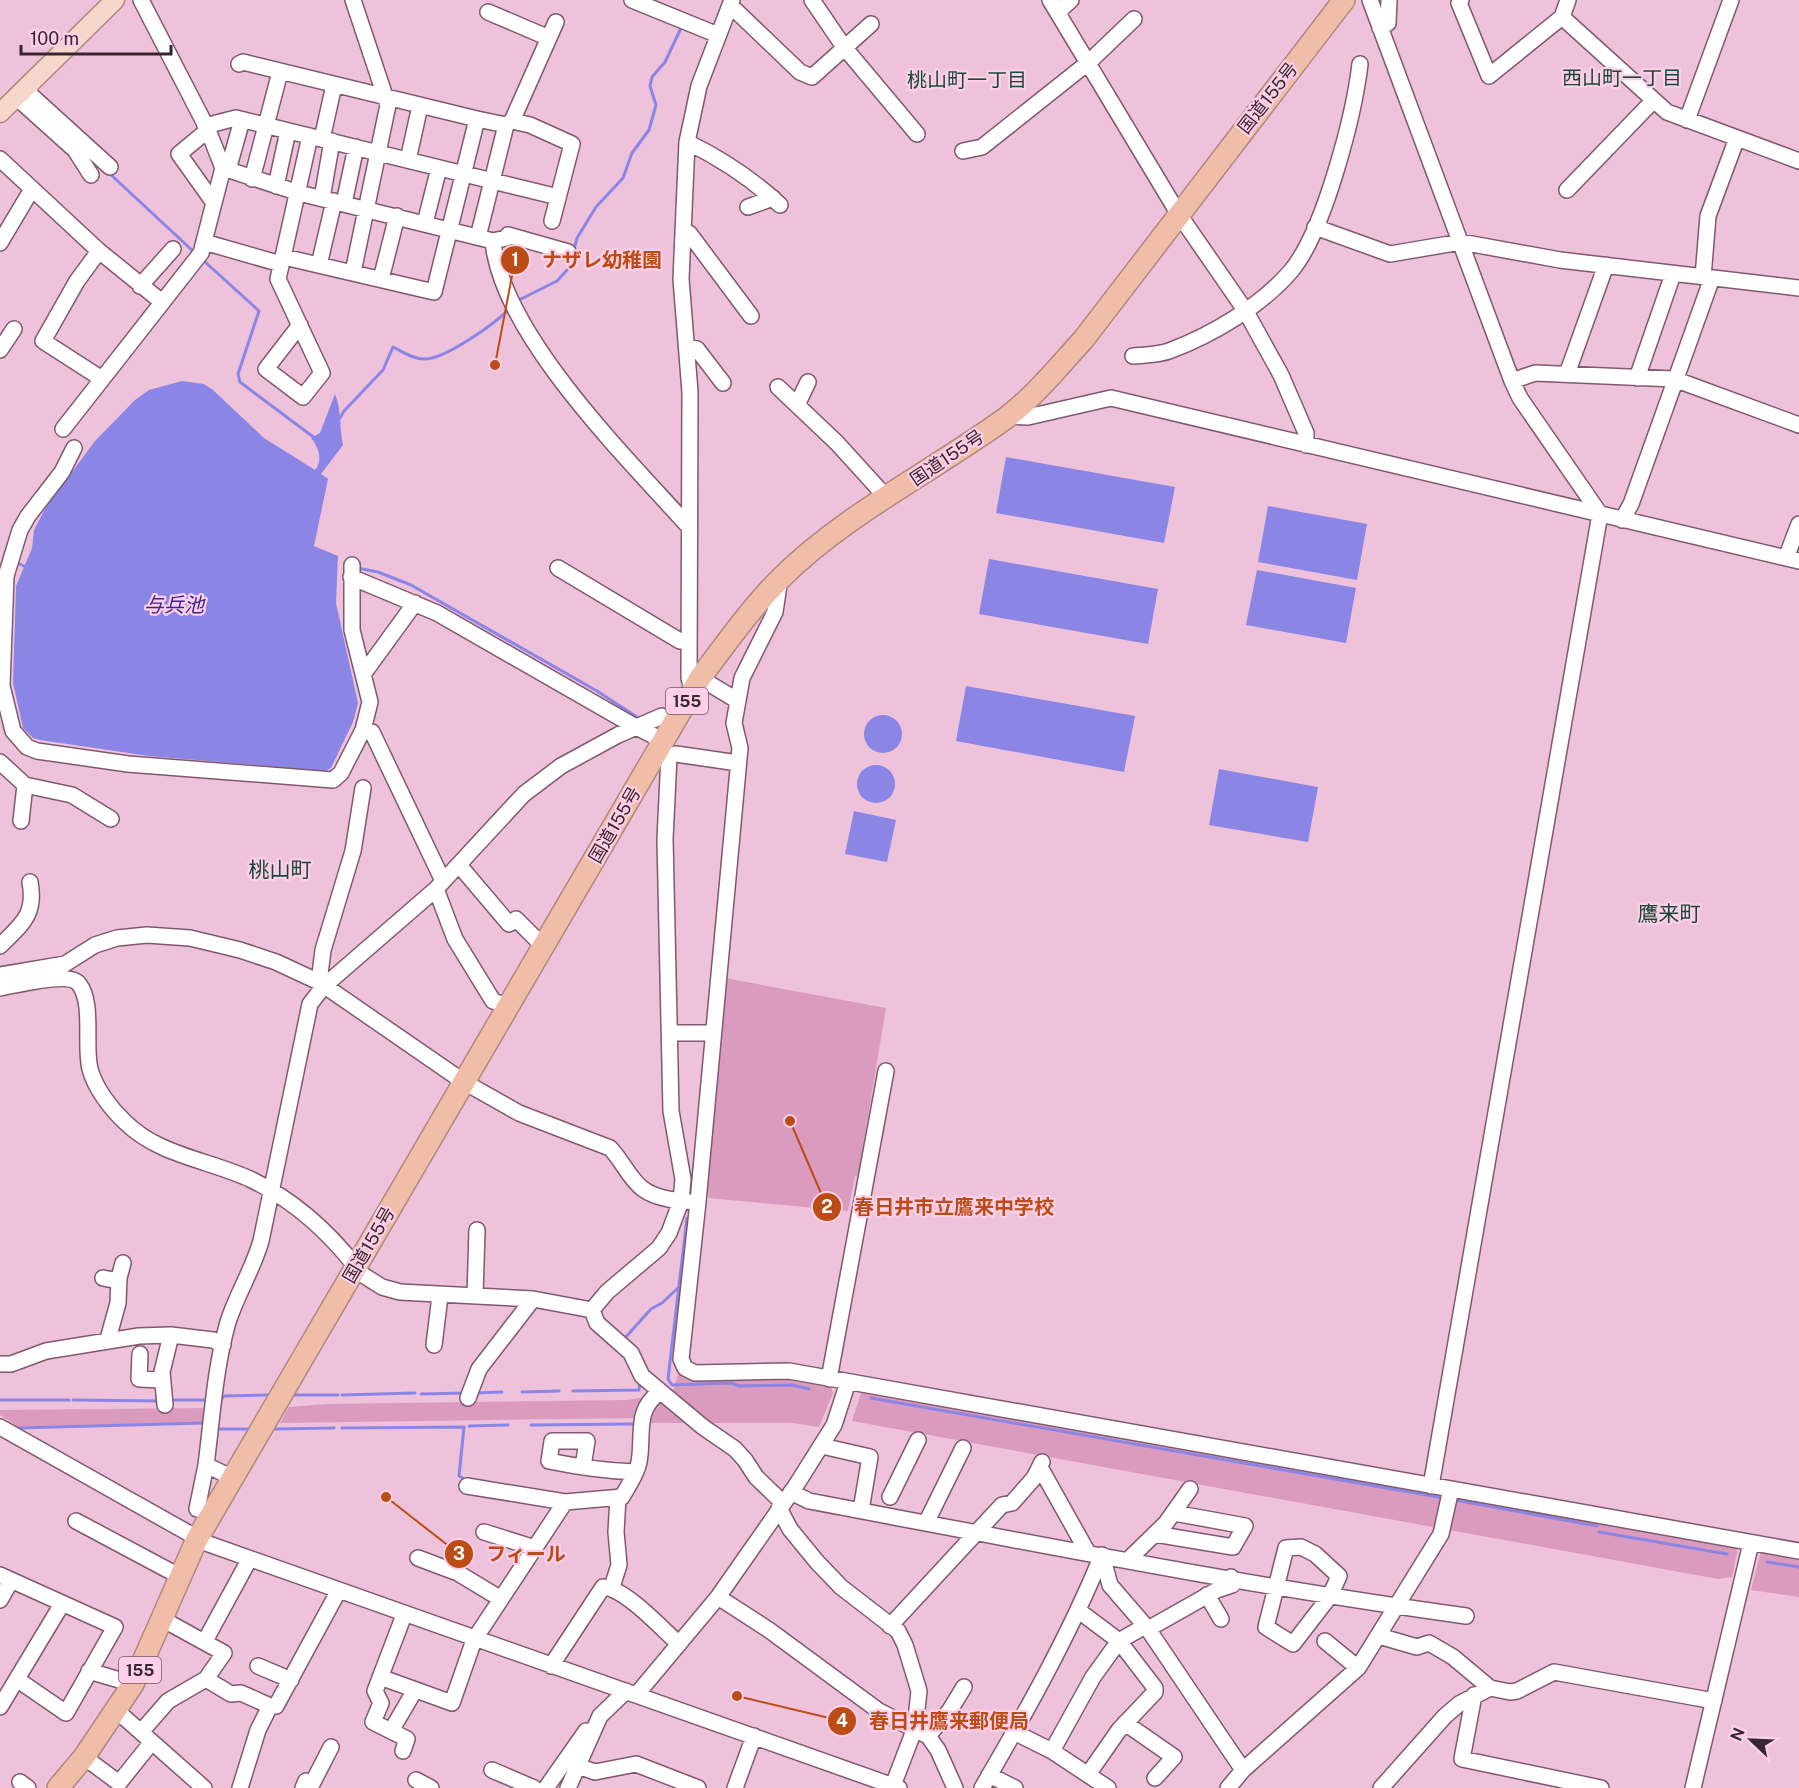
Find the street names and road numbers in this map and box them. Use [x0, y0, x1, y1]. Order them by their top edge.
street label: 国道155号 [1233, 58, 1302, 137]
street label: 国道155号 [906, 425, 988, 490]
road number: 155 [666, 688, 708, 714]
street label: 国道155号 [584, 783, 645, 867]
street label: 国道155号 [338, 1203, 399, 1287]
road number: 155 [119, 1657, 161, 1683]

